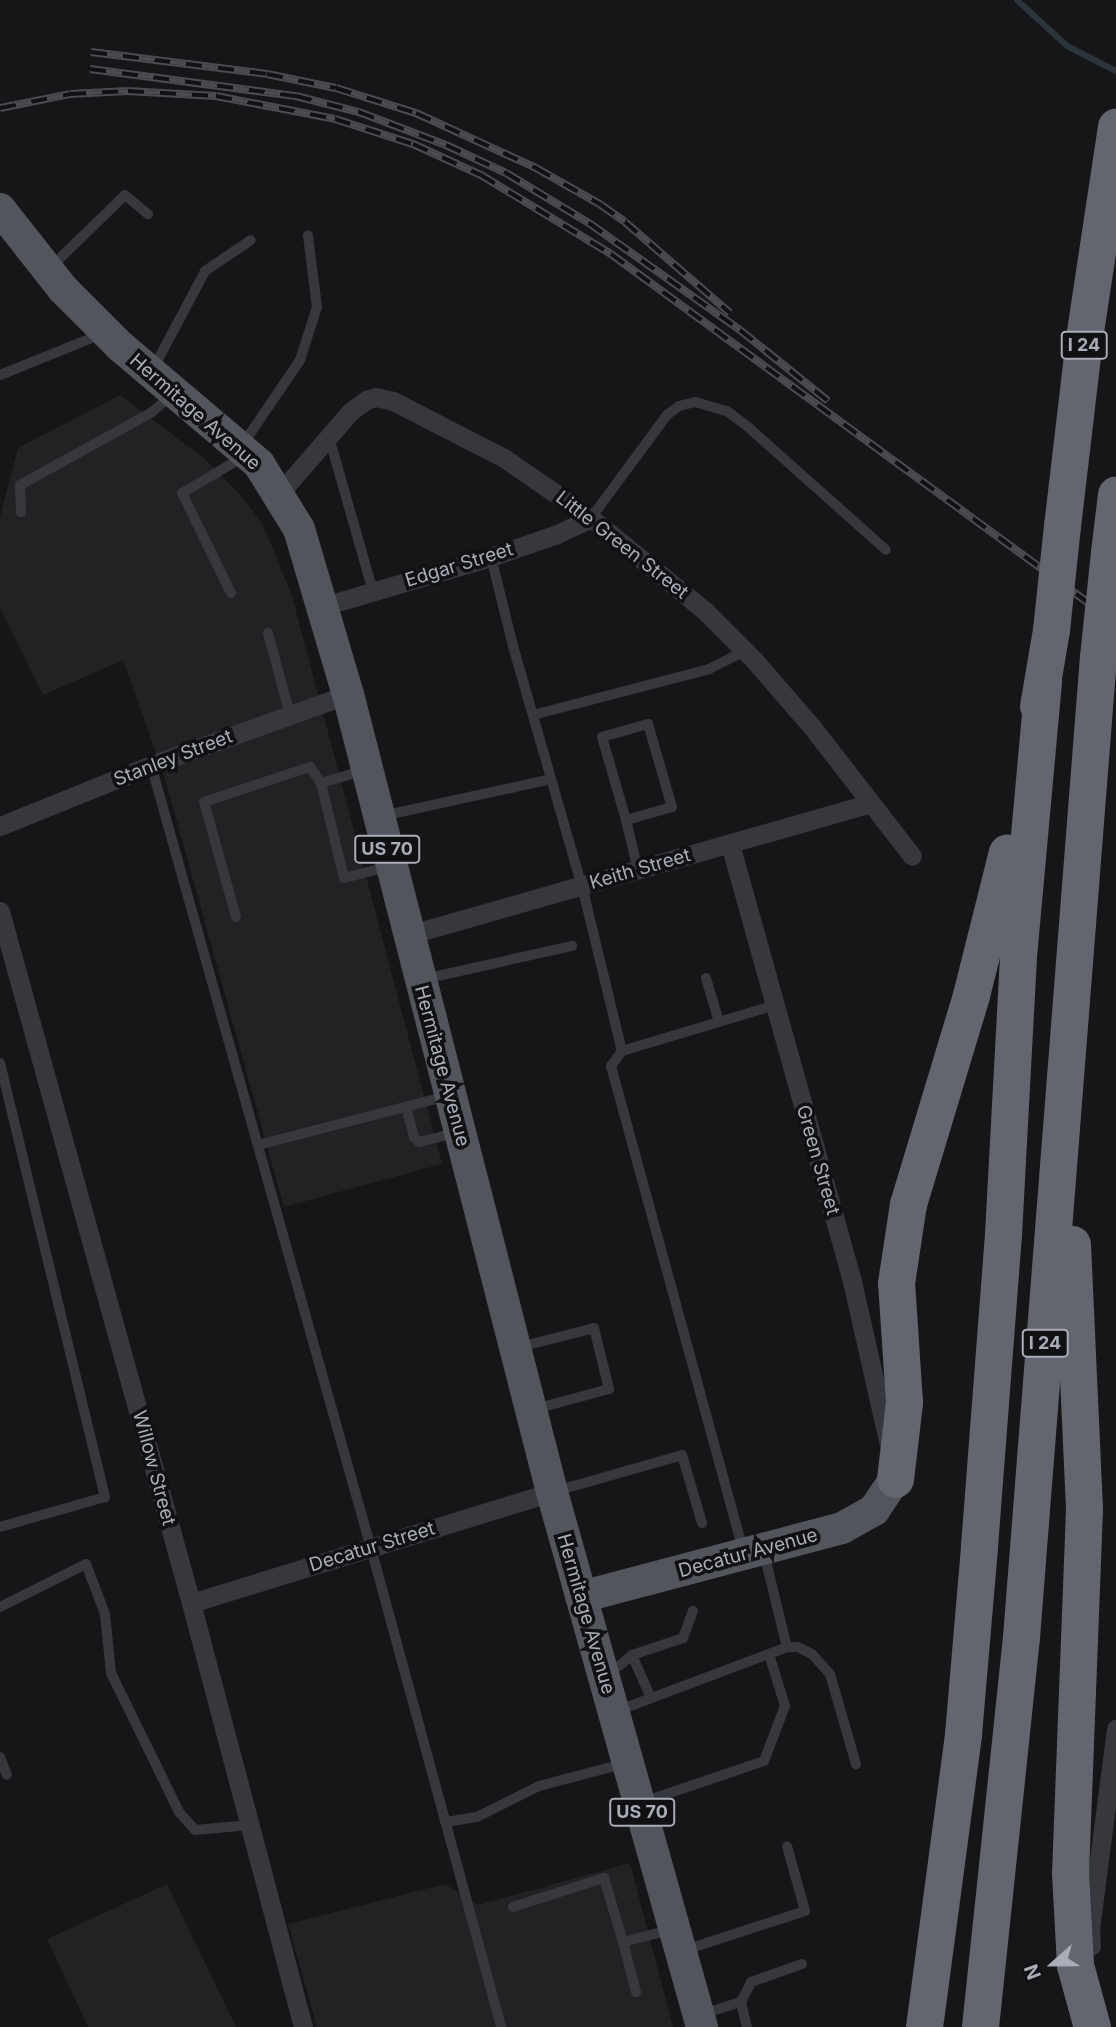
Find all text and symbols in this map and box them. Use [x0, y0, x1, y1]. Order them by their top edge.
road number: I 24 [1060, 330, 1108, 360]
street label: Hermitage Avenue [125, 349, 265, 475]
street label: Little Green Street [551, 486, 693, 604]
street label: Edgar Street [402, 538, 516, 592]
street label: Stanley Street [110, 725, 236, 791]
road number: US 70 [354, 834, 420, 864]
street label: Keith Street [587, 844, 693, 894]
street label: Hermitage Avenue [410, 983, 474, 1149]
street label: Green Street [791, 1102, 845, 1218]
road number: I 24 [1020, 1328, 1070, 1358]
street label: Willow Street [128, 1408, 180, 1528]
street label: Decatur Street [306, 1517, 438, 1577]
street label: Decatur Avenue [676, 1523, 820, 1583]
street label: Hermitage Avenue [552, 1531, 620, 1697]
road number: US 70 [609, 1798, 675, 1826]
north arrow [1018, 1929, 1088, 1999]
text: N [1020, 1961, 1046, 1983]

